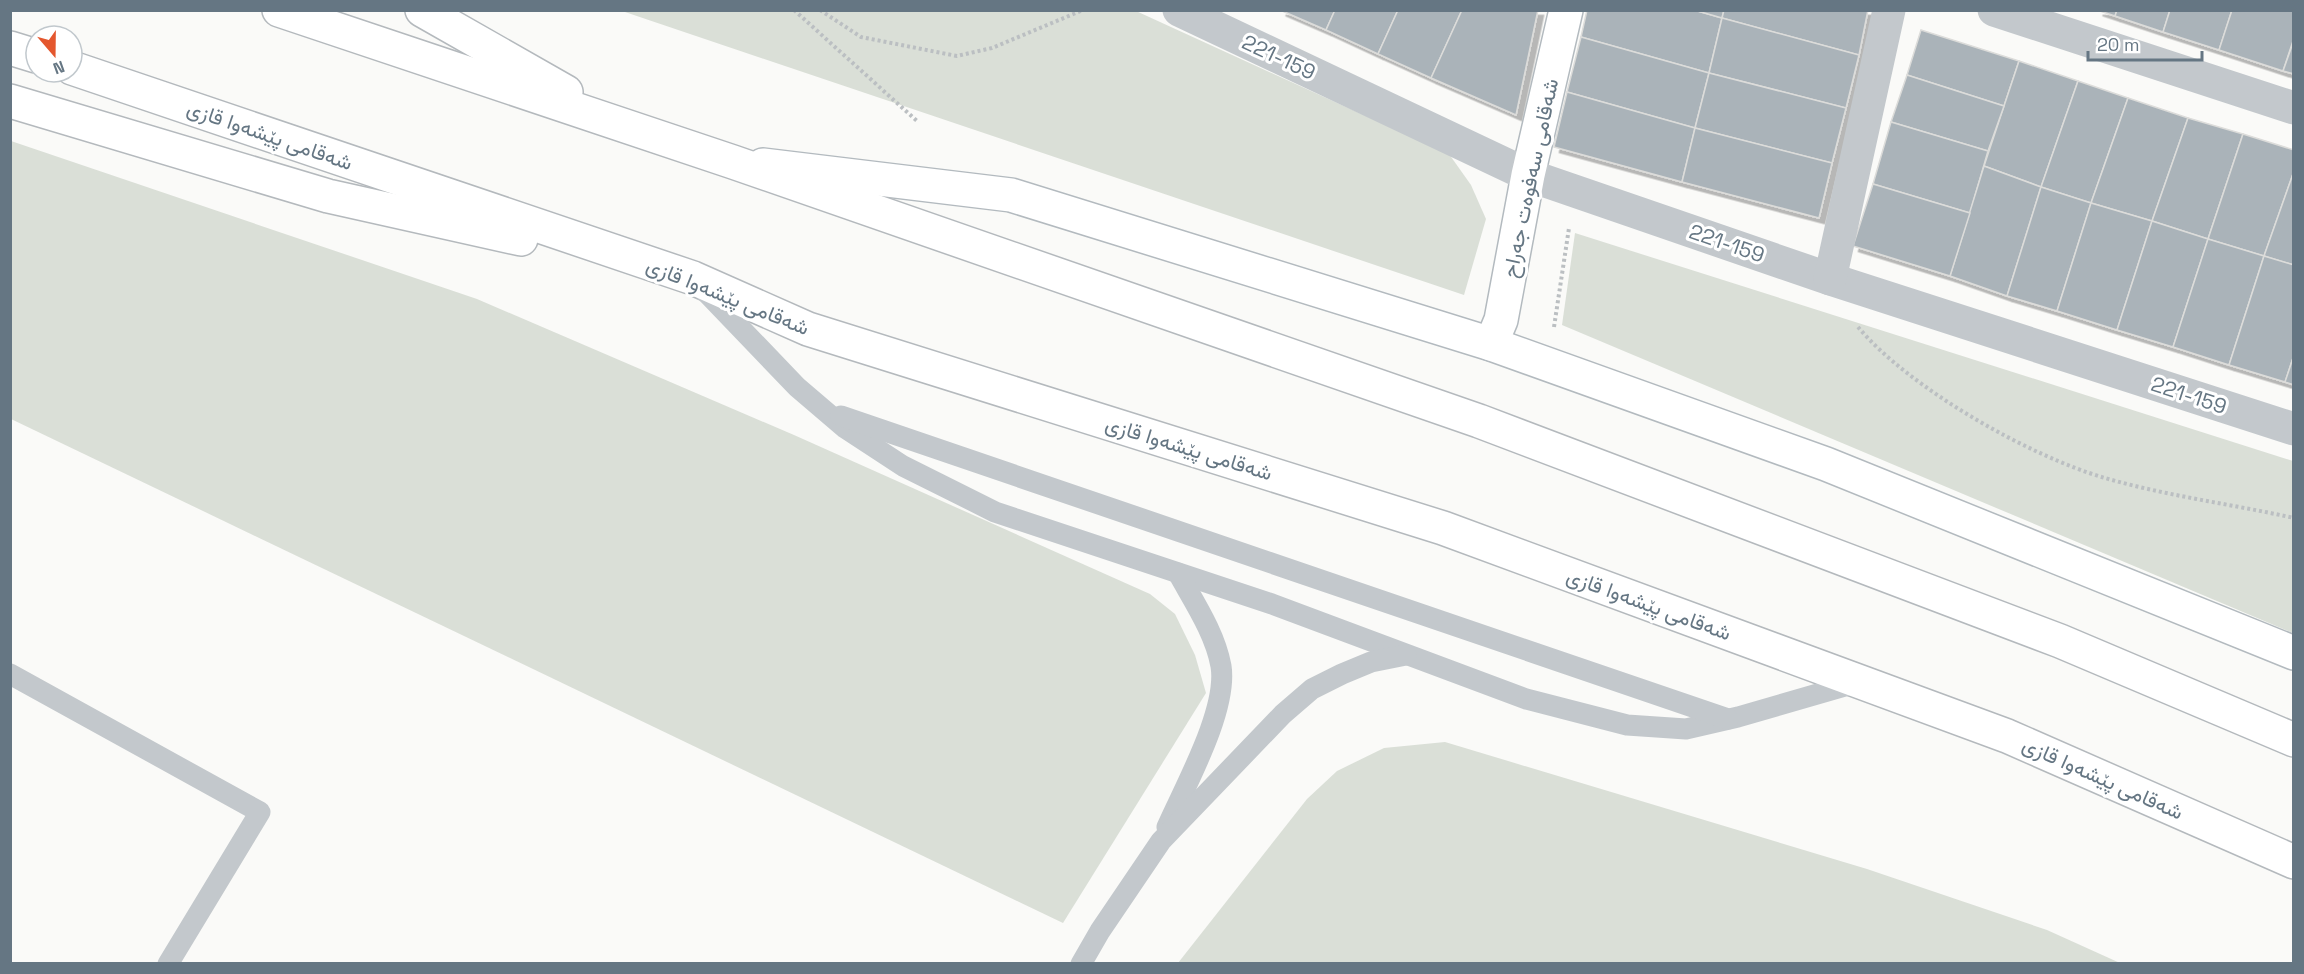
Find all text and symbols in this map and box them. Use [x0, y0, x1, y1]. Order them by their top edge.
north arrow [24, 24, 84, 84]
scale bar [2088, 24, 2202, 62]
street label: 221-159 [1238, 28, 1320, 86]
text: 20 m [2097, 33, 2140, 56]
text: N [50, 56, 68, 79]
street label: شەقامی سەفوەت جەراح [1496, 76, 1565, 280]
street label: شەقامی پێشەوا قازی [183, 94, 356, 177]
street label: 221-159 [1686, 218, 1768, 268]
street label: شەقامی پێشەوا قازی [642, 251, 813, 342]
street label: 221-159 [2148, 370, 2230, 420]
street label: شەقامی پێشەوا قازی [1102, 410, 1276, 487]
street label: شەقامی پێشەوا قازی [1563, 562, 1735, 647]
street label: شەقامی پێشەوا قازی [2018, 730, 2188, 827]

